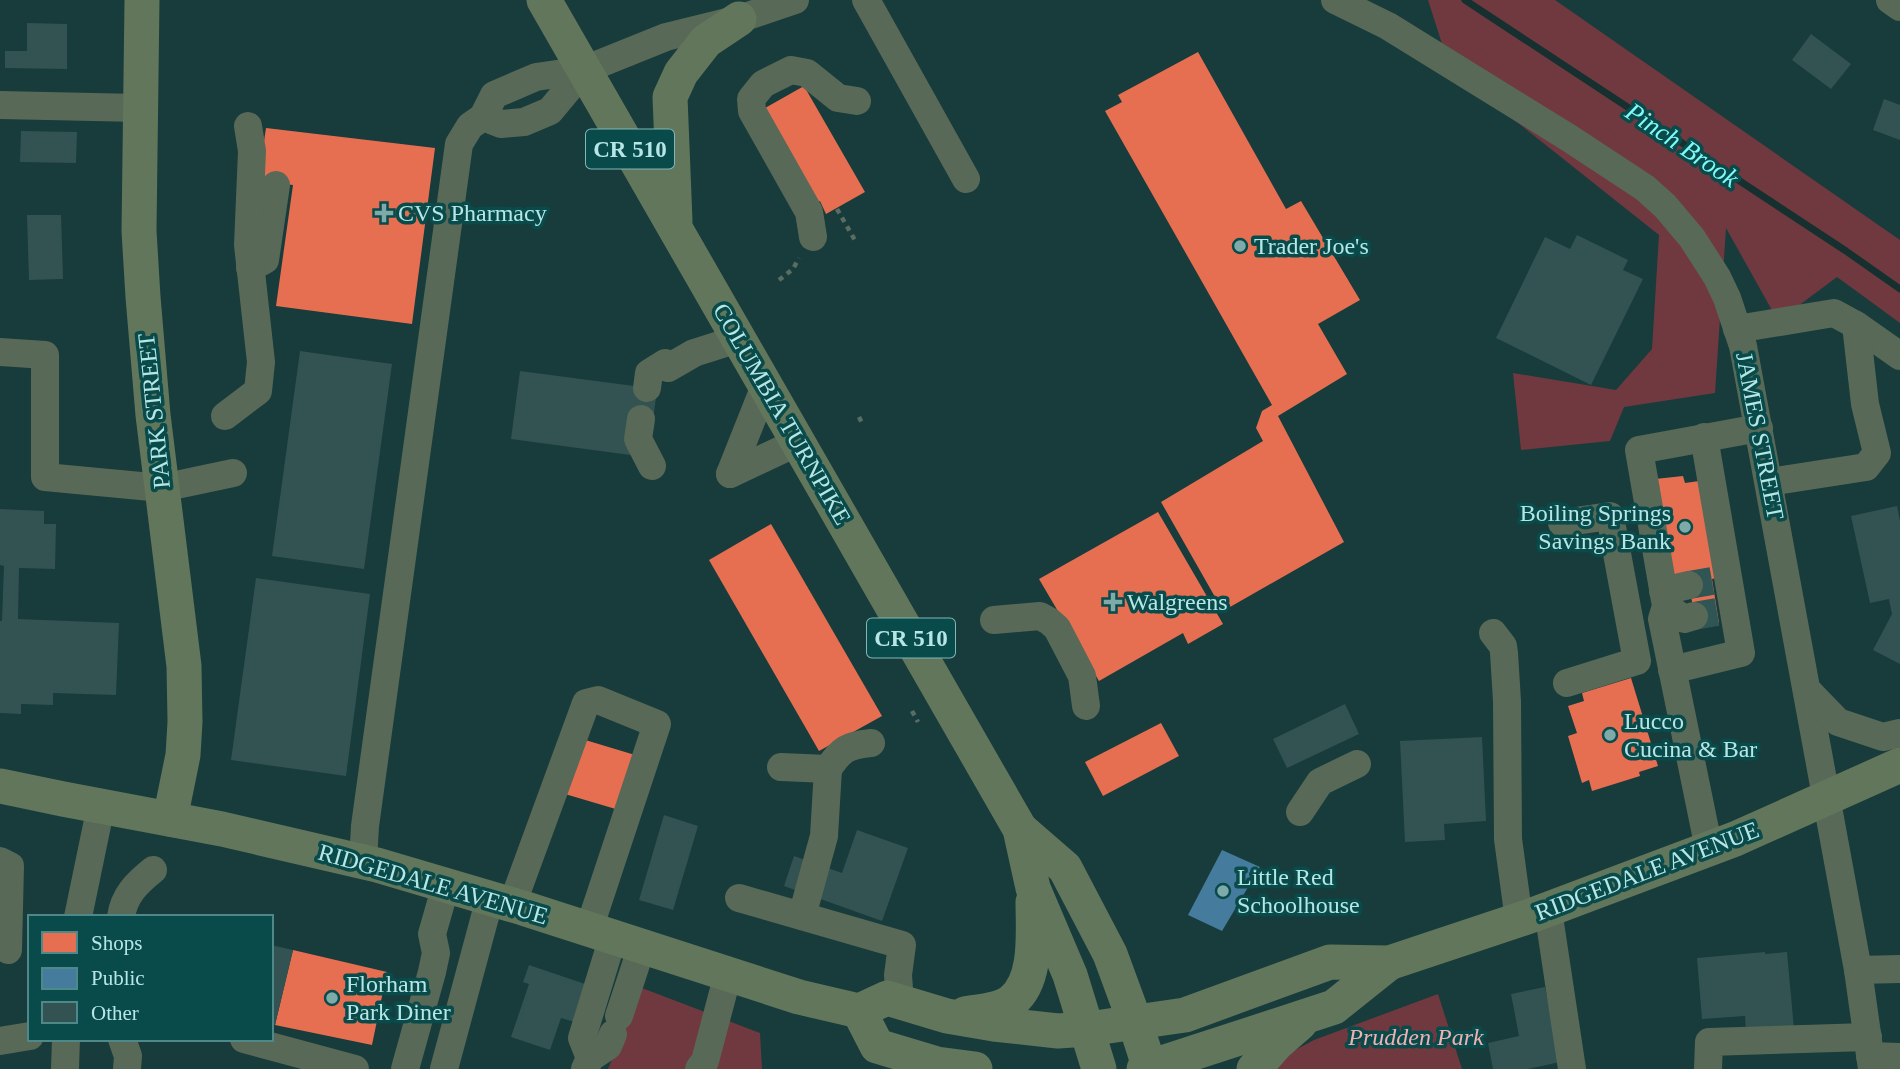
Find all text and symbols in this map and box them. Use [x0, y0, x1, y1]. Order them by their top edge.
water label: Pinch Brook [1619, 96, 1744, 194]
road number: CR 510 [586, 130, 674, 168]
place label: CVS Pharmacy [398, 200, 547, 226]
marker: CVS Pharmacy [376, 205, 392, 221]
place label: Trader Joe's [1254, 233, 1369, 259]
marker: Trader Joe's [1232, 238, 1248, 254]
street label: COLUMBIA TURNPIKE [708, 299, 856, 529]
street label: PARK STREET [133, 332, 175, 490]
street label: JAMES STREET [1731, 350, 1789, 522]
place label: Boiling Springs Savings Bank [1520, 500, 1671, 554]
marker: Boiling Springs Savings Bank [1677, 519, 1693, 535]
place label: Walgreens [1127, 589, 1228, 615]
marker: Walgreens [1105, 594, 1121, 610]
road number: CR 510 [867, 618, 955, 658]
place label: Lucco Cucina & Bar [1624, 708, 1757, 762]
marker: Lucco Cucina & Bar [1602, 727, 1618, 743]
street label: RIDGEDALE AVENUE [1531, 816, 1763, 926]
street label: RIDGEDALE AVENUE [315, 839, 551, 929]
place label: Little Red Schoolhouse [1237, 864, 1360, 918]
marker: Little Red Schoolhouse [1215, 883, 1231, 899]
legend [28, 915, 273, 1041]
text: Shops [91, 931, 142, 955]
text: Public [91, 966, 145, 990]
place label: Florham Park Diner [346, 971, 451, 1025]
marker: Florham Park Diner [324, 990, 340, 1006]
text: Other [91, 1001, 139, 1025]
park label: Prudden Park [1347, 1024, 1484, 1050]

